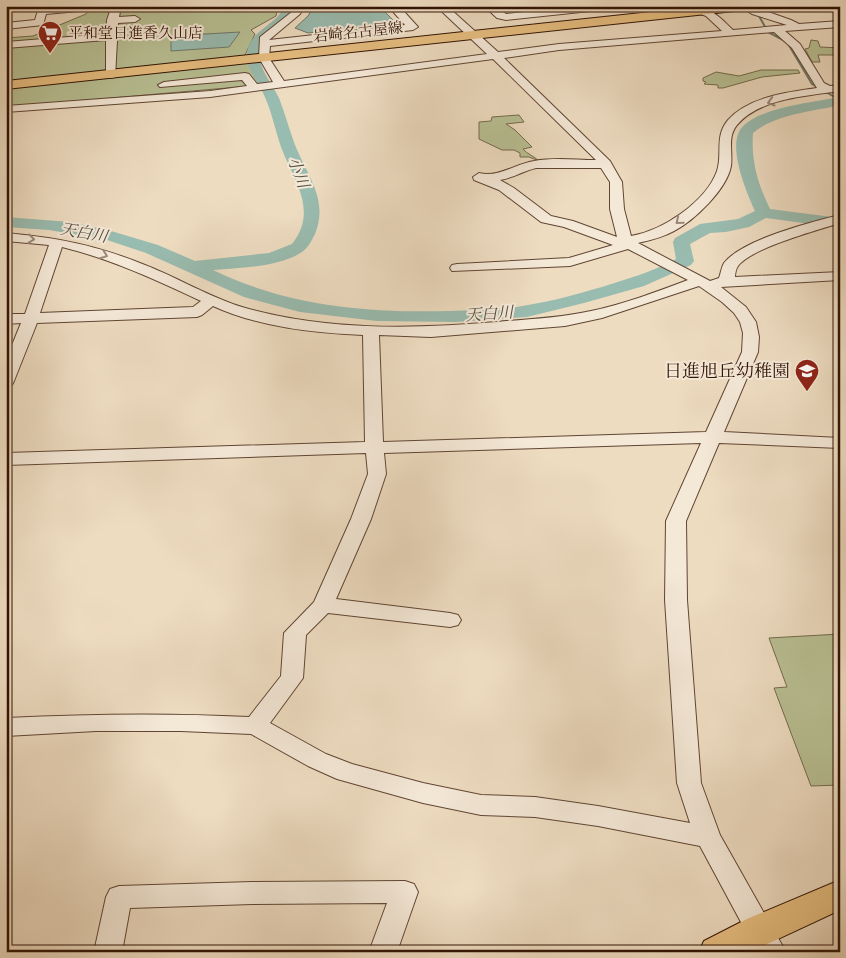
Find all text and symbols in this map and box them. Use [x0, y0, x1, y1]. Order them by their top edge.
street label: 岩崎名古屋線 [312, 18, 404, 47]
supermarket icon: 平和堂日進香久山店 [37, 20, 63, 54]
place label: 平和堂日進香久山店 [68, 24, 203, 43]
one-way arrow [767, 96, 776, 107]
water label: 小川 [283, 154, 314, 193]
one-way arrow [676, 216, 685, 225]
water label: 天白川 [58, 219, 111, 247]
one-way arrow [28, 233, 36, 244]
one-way arrow [99, 249, 107, 259]
water label: 天白川 [464, 302, 516, 326]
school or university icon: 日進旭丘幼稚園 [794, 358, 820, 392]
place label: 日進旭丘幼稚園 [664, 361, 790, 383]

